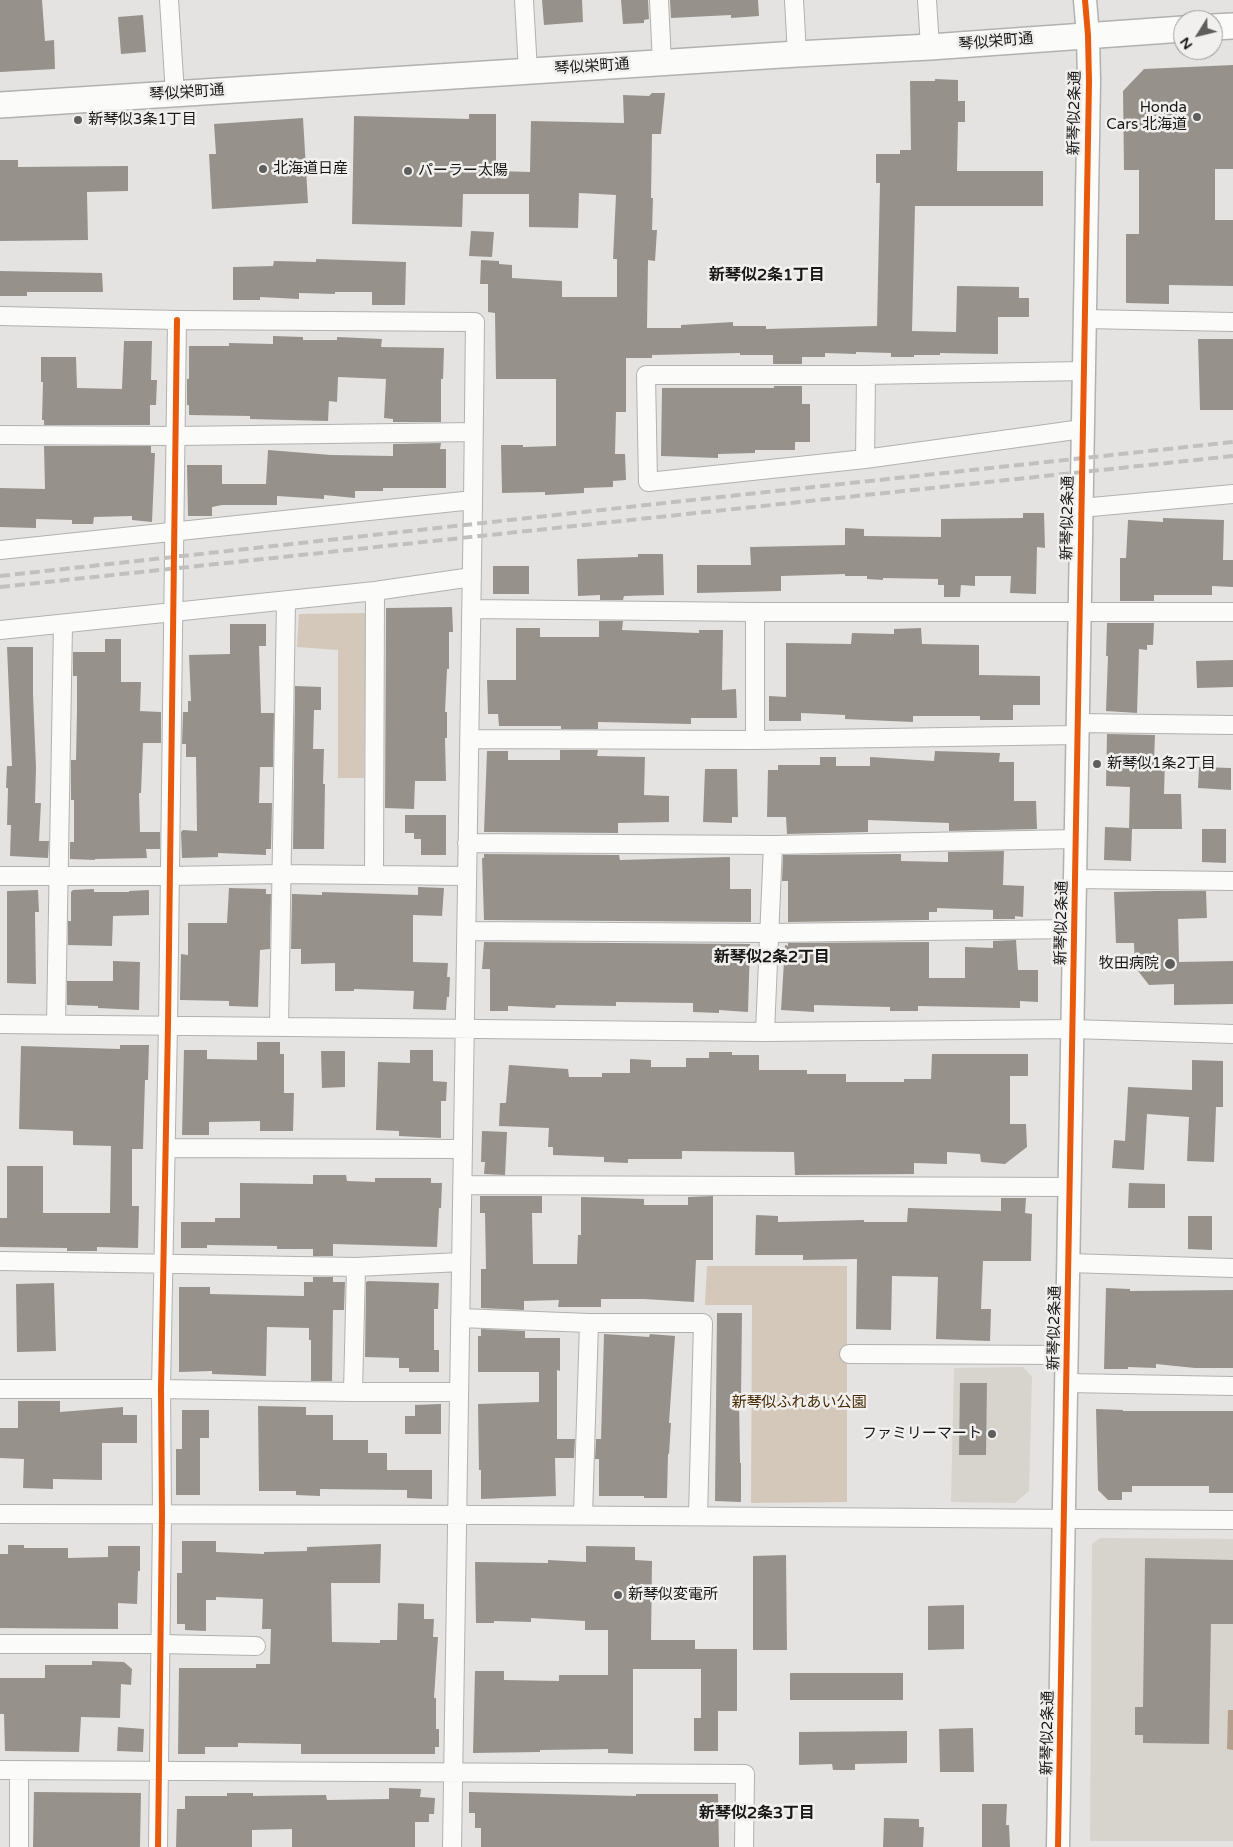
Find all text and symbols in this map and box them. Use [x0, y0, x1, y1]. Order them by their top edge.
north arrow [1173, 10, 1223, 60]
street label: 琴似栄町通 [958, 30, 1034, 54]
text: N [1176, 34, 1196, 53]
street label: 琴似栄町通 [554, 55, 630, 79]
street label: 新琴似2条通 [1065, 71, 1085, 155]
street label: 琴似栄町通 [149, 81, 225, 105]
place label: Honda Cars 北海道 [1106, 99, 1187, 134]
place label: 新琴似3条1丁目 [88, 111, 197, 129]
marker: Honda Cars 北海道 [1191, 111, 1203, 123]
marker: 新琴似3条1丁目 [72, 114, 84, 126]
place label: 北海道日産 [273, 160, 348, 178]
place label: パーラー太陽 [418, 162, 508, 180]
marker: 北海道日産 [257, 163, 269, 175]
marker: パーラー太陽 [402, 165, 414, 177]
district label: 新琴似2条1丁目 [709, 266, 825, 286]
street label: 新琴似2条通 [1058, 476, 1078, 560]
place label: 新琴似1条2丁目 [1107, 755, 1216, 773]
marker: 新琴似1条2丁目 [1091, 758, 1103, 770]
street label: 新琴似2条通 [1052, 881, 1072, 965]
district label: 新琴似2条2丁目 [714, 948, 830, 968]
place label: 牧田病院 [1099, 955, 1159, 973]
marker: 牧田病院 [1163, 957, 1177, 971]
street label: 新琴似2条通 [1045, 1286, 1065, 1370]
park label: 新琴似ふれあい公園 [732, 1394, 866, 1412]
place label: ファミリーマート [862, 1425, 982, 1443]
marker: ファミリーマート [986, 1428, 998, 1440]
place label: 新琴似変電所 [628, 1586, 718, 1604]
marker: 新琴似変電所 [612, 1589, 624, 1601]
street label: 新琴似2条通 [1038, 1691, 1058, 1775]
district label: 新琴似2条3丁目 [699, 1804, 815, 1824]

